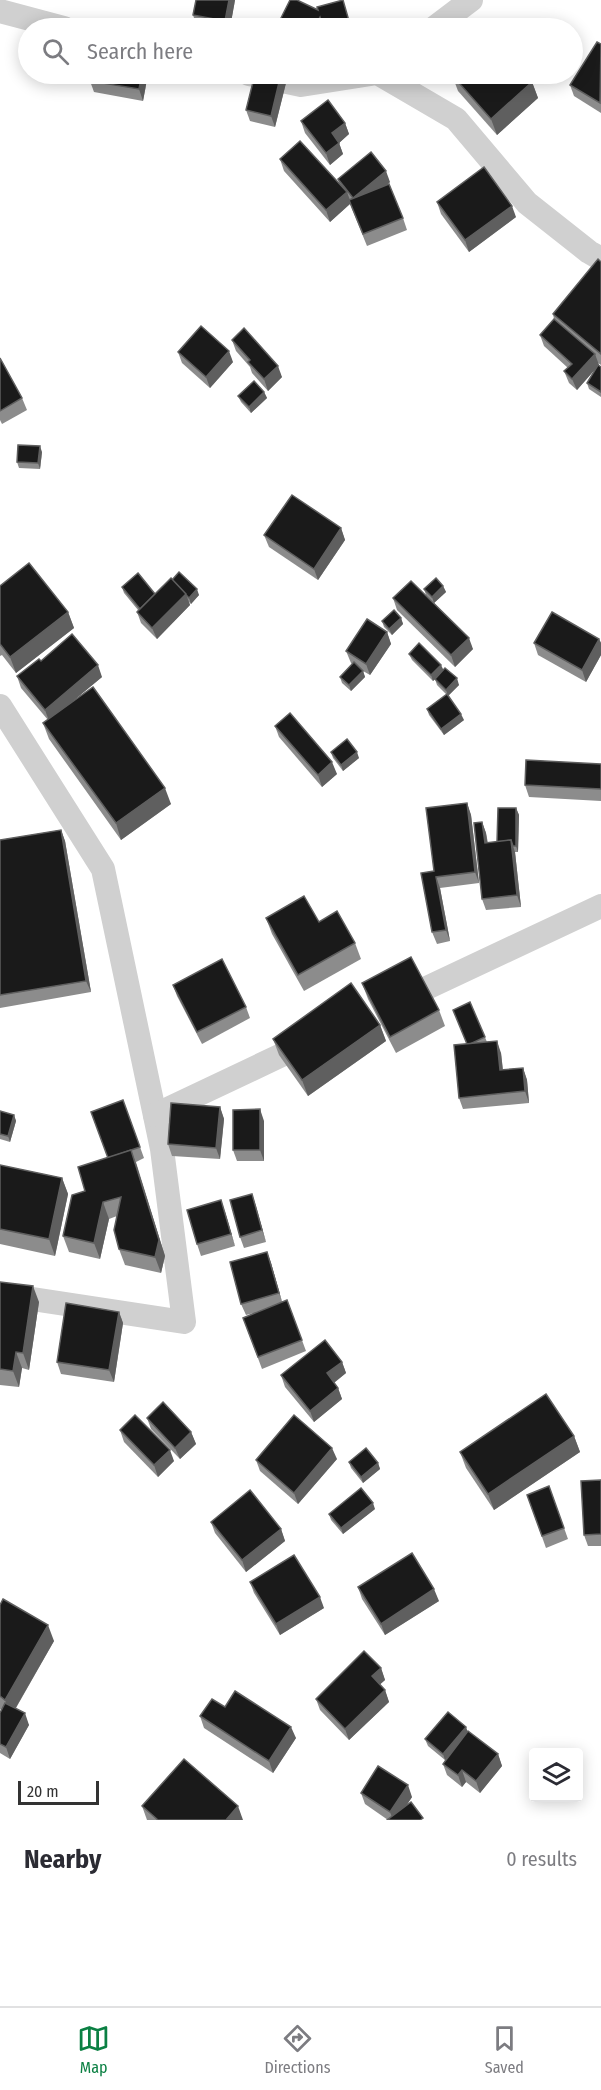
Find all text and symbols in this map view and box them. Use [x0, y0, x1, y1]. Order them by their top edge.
search box [18, 18, 583, 84]
icon: search [39, 35, 72, 68]
text: Search here [87, 38, 193, 65]
map controls [529, 1748, 583, 1802]
button: layers [529, 1748, 583, 1802]
scale bar [18, 1778, 99, 1806]
text: 20 m [27, 1782, 58, 1801]
text: Nearby [24, 1844, 101, 1875]
text: 0 results [506, 1847, 577, 1871]
tab: Map [77, 2022, 110, 2077]
tab: Directions [264, 2022, 331, 2077]
tab: Saved [485, 2022, 524, 2077]

